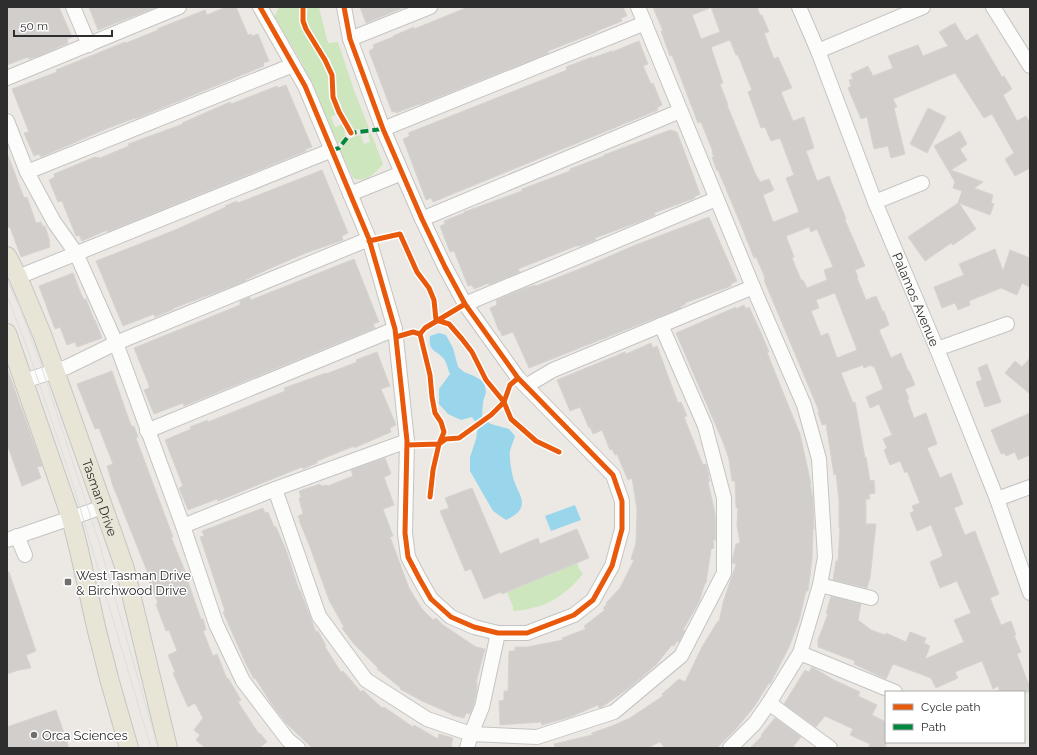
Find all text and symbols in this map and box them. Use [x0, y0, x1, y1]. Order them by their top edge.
scale bar [14, 12, 112, 38]
text: 50 m [20, 19, 48, 33]
street label: Palamos Avenue [889, 250, 942, 349]
street label: Tasman Drive [79, 457, 120, 539]
place label: West Tasman Drive & Birchwood Drive [76, 568, 191, 598]
marker: West Tasman Drive & Birchwood Drive [63, 577, 73, 587]
legend [885, 691, 1025, 743]
text: Cycle path [921, 700, 980, 714]
text: Path [921, 720, 946, 734]
place label: Orca Sciences [42, 728, 128, 743]
marker: Orca Sciences [29, 730, 39, 740]

